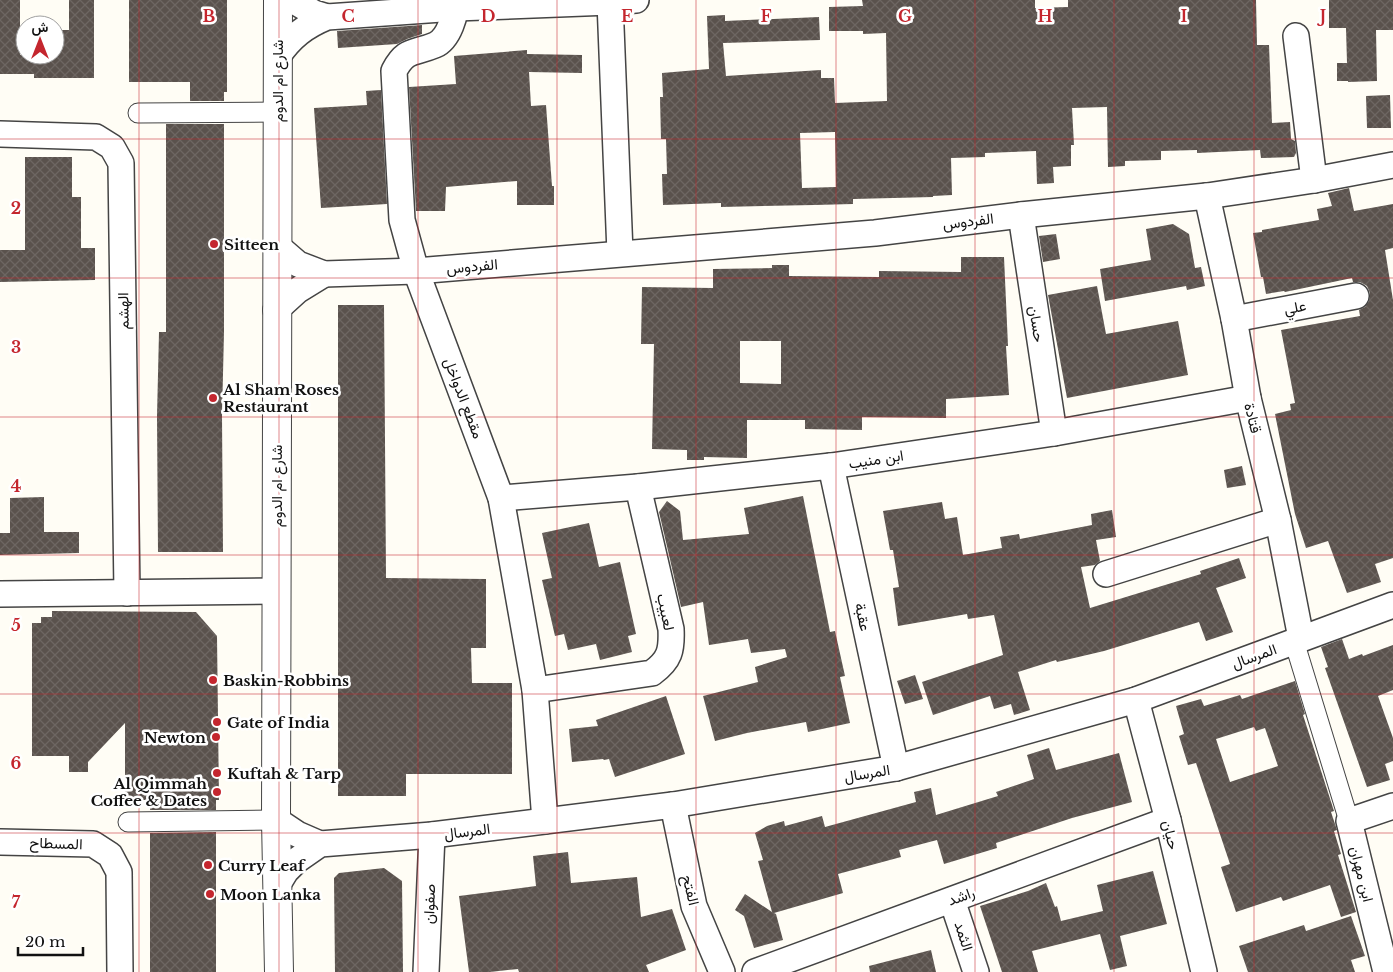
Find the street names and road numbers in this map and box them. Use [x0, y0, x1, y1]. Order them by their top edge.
street label: شارع ام الدوم [268, 40, 289, 122]
street label: الفردوس [941, 208, 995, 235]
street label: الفردوس [446, 254, 499, 279]
street label: الهشم [113, 292, 134, 330]
street label: علي [1282, 296, 1309, 322]
street label: حسان [1025, 304, 1049, 344]
street label: مقطع الدواخل [438, 355, 488, 442]
street label: قتادة [1240, 401, 1266, 435]
street label: شارع ام الدوم [267, 445, 288, 527]
street label: ابن منيب [847, 445, 905, 474]
street label: لعبيب [653, 592, 679, 632]
street label: عقبة [851, 601, 875, 633]
street label: المرسال [1229, 639, 1279, 673]
street label: المرسال [843, 760, 891, 786]
street label: حيان [1158, 818, 1184, 852]
street label: المرسال [443, 819, 491, 843]
street label: المسطاح [29, 833, 83, 855]
street label: ابن مهران [1345, 844, 1378, 904]
street label: الفتح [676, 873, 704, 908]
street label: راشد [945, 882, 977, 910]
street label: صفوان [419, 884, 439, 924]
street label: الثمد [950, 919, 978, 953]

